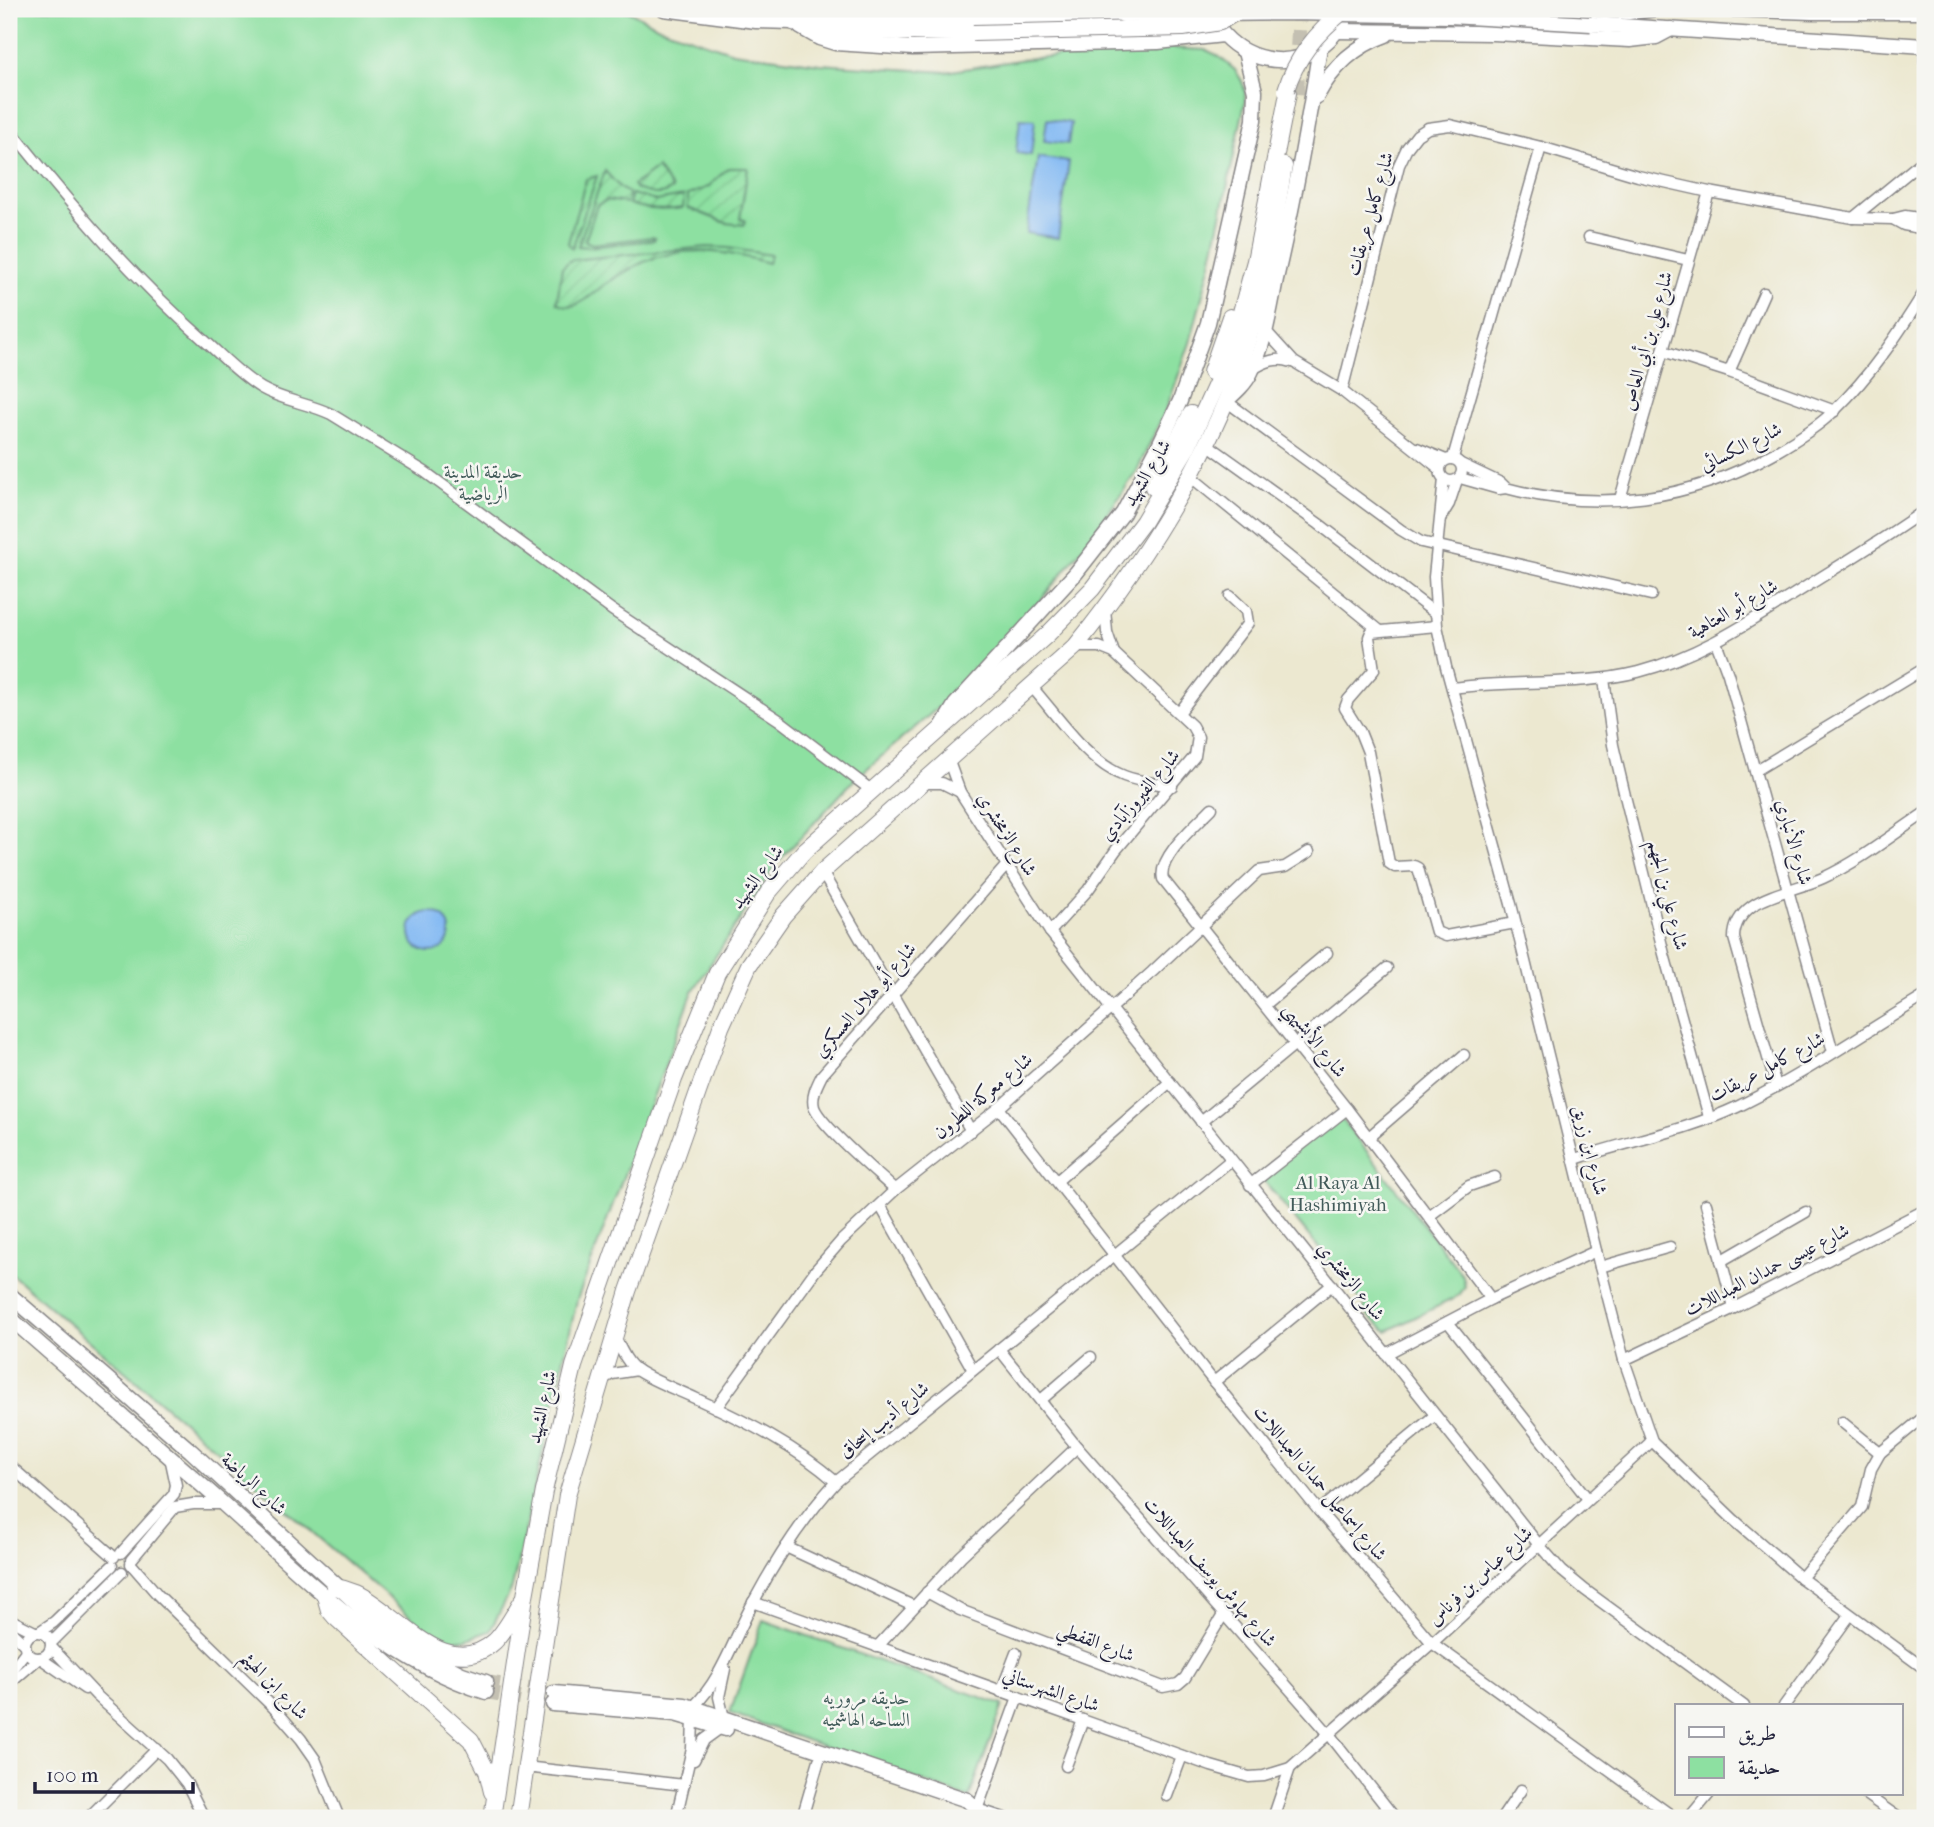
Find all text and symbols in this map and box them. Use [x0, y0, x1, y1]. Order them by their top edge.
street label: شارع كامل عريقات [1342, 149, 1402, 280]
street label: شارع علي بن أبي العاص [1615, 268, 1684, 415]
street label: شارع الكسائي [1697, 418, 1787, 480]
street label: شارع الشهيد [1118, 436, 1179, 512]
park label: حديقة المدينة الرياضية [444, 461, 522, 506]
street label: شارع أبو العتاهية [1683, 573, 1784, 647]
street label: شارع الفيروزآبادي [1095, 745, 1188, 848]
street label: شارع الزمخشري [969, 788, 1041, 882]
street label: شارع الأنباري [1767, 796, 1820, 889]
street label: شارع علي بن الجهم [1637, 838, 1692, 954]
street label: شارع الشهيد [726, 841, 791, 916]
street label: شارع أبو هلال العسكري [808, 937, 924, 1065]
street label: شارع الأبشيهي [1273, 996, 1353, 1086]
street label: شارع كامل عريقات [1705, 1027, 1831, 1110]
street label: شارع معركة اللطرون [928, 1047, 1040, 1147]
street label: شارع ابن زريق [1564, 1103, 1612, 1198]
park label: Al Raya Al Hashimiyah [1289, 1172, 1387, 1216]
street label: شارع عيسى حمدان العبداللات [1681, 1219, 1855, 1325]
street label: شارع الزمخشري [1310, 1237, 1389, 1327]
street label: شارع الشهيد [523, 1368, 565, 1446]
street label: شارع أديب إسحاق [833, 1376, 936, 1466]
street label: شارع إسماعيل حمدان العبداللات [1245, 1401, 1391, 1568]
street label: شارع الرياضة [214, 1448, 291, 1523]
street label: شارع مهاوش يوسف العبداللات [1136, 1493, 1281, 1654]
street label: شارع عباس بن فرناس [1423, 1522, 1540, 1633]
street label: شارع القفطي [1052, 1617, 1137, 1673]
street label: شارع ابن الهيثم [230, 1646, 312, 1730]
street label: شارع الشهرستاني [999, 1663, 1102, 1721]
park label: حديقه مروريه الساحه الهاشميه [822, 1687, 910, 1731]
legend [1675, 1704, 1902, 1796]
text: طريق [1738, 1721, 1776, 1746]
scale bar [35, 1750, 192, 1794]
text: حديقة [1738, 1755, 1781, 1780]
text: 100 m [46, 1763, 99, 1787]

